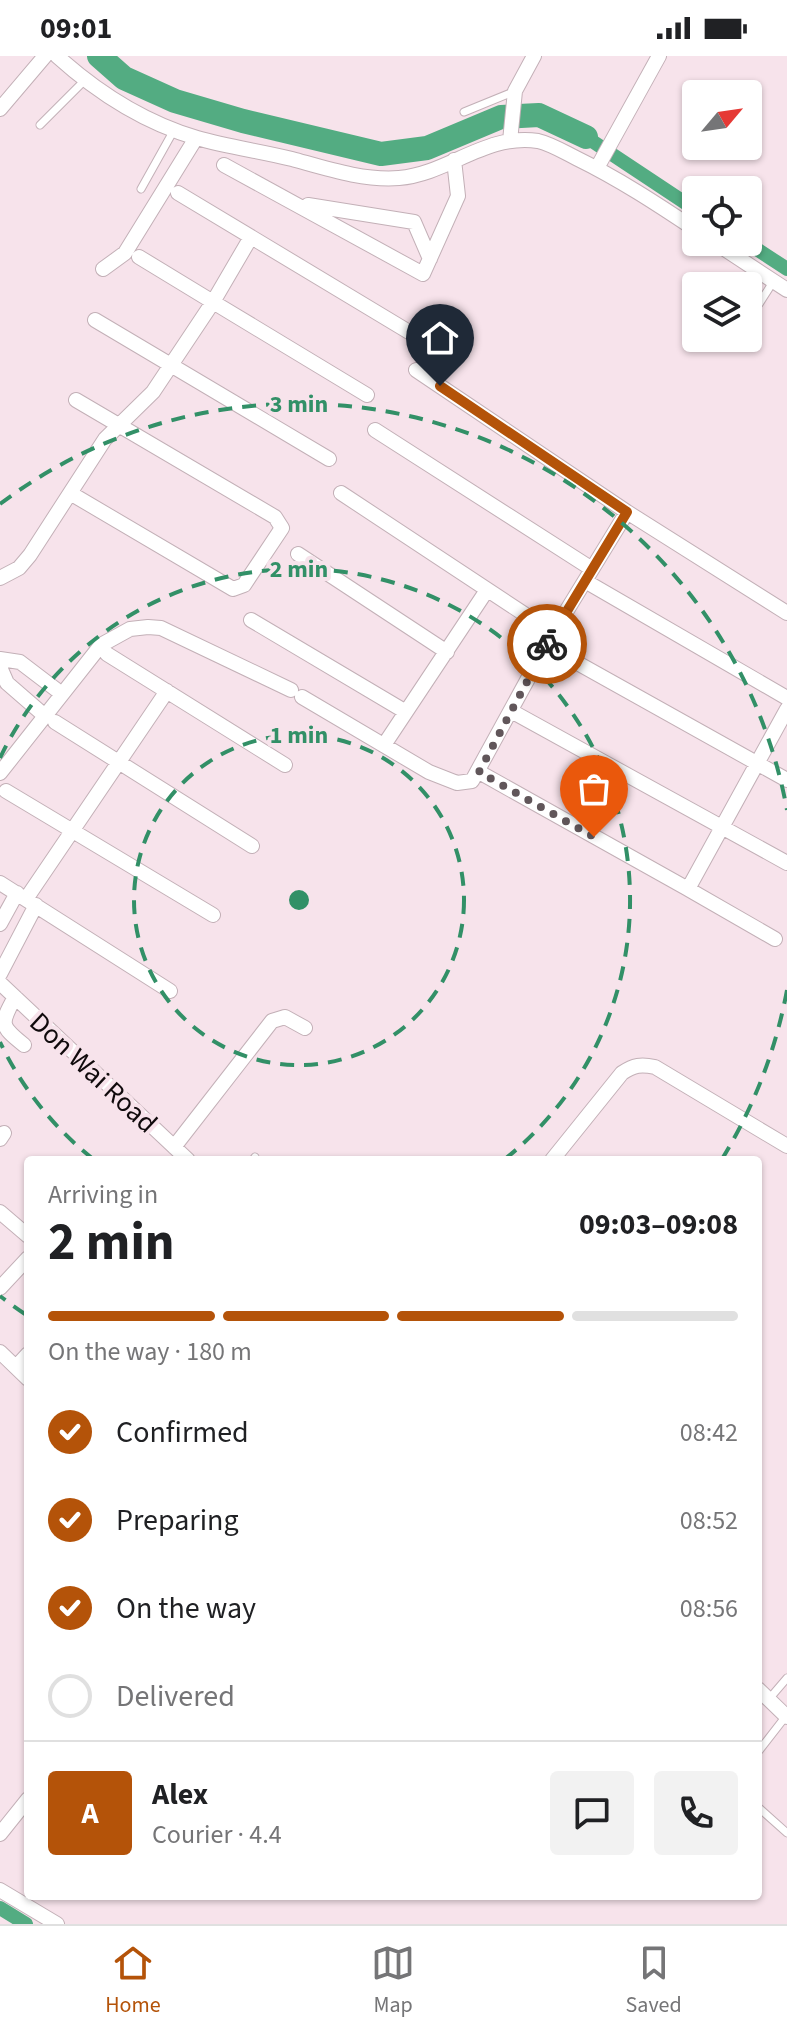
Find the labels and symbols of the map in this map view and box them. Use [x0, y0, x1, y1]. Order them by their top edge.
north arrow [682, 80, 762, 160]
pin [406, 304, 474, 386]
text: 3 min [270, 387, 328, 422]
text: 2 min [270, 552, 328, 587]
courier [507, 604, 587, 684]
text: 1 min [270, 718, 328, 753]
pin [560, 755, 628, 837]
centre of rings [285, 886, 313, 914]
street label: Don Wai Road [21, 1003, 166, 1142]

